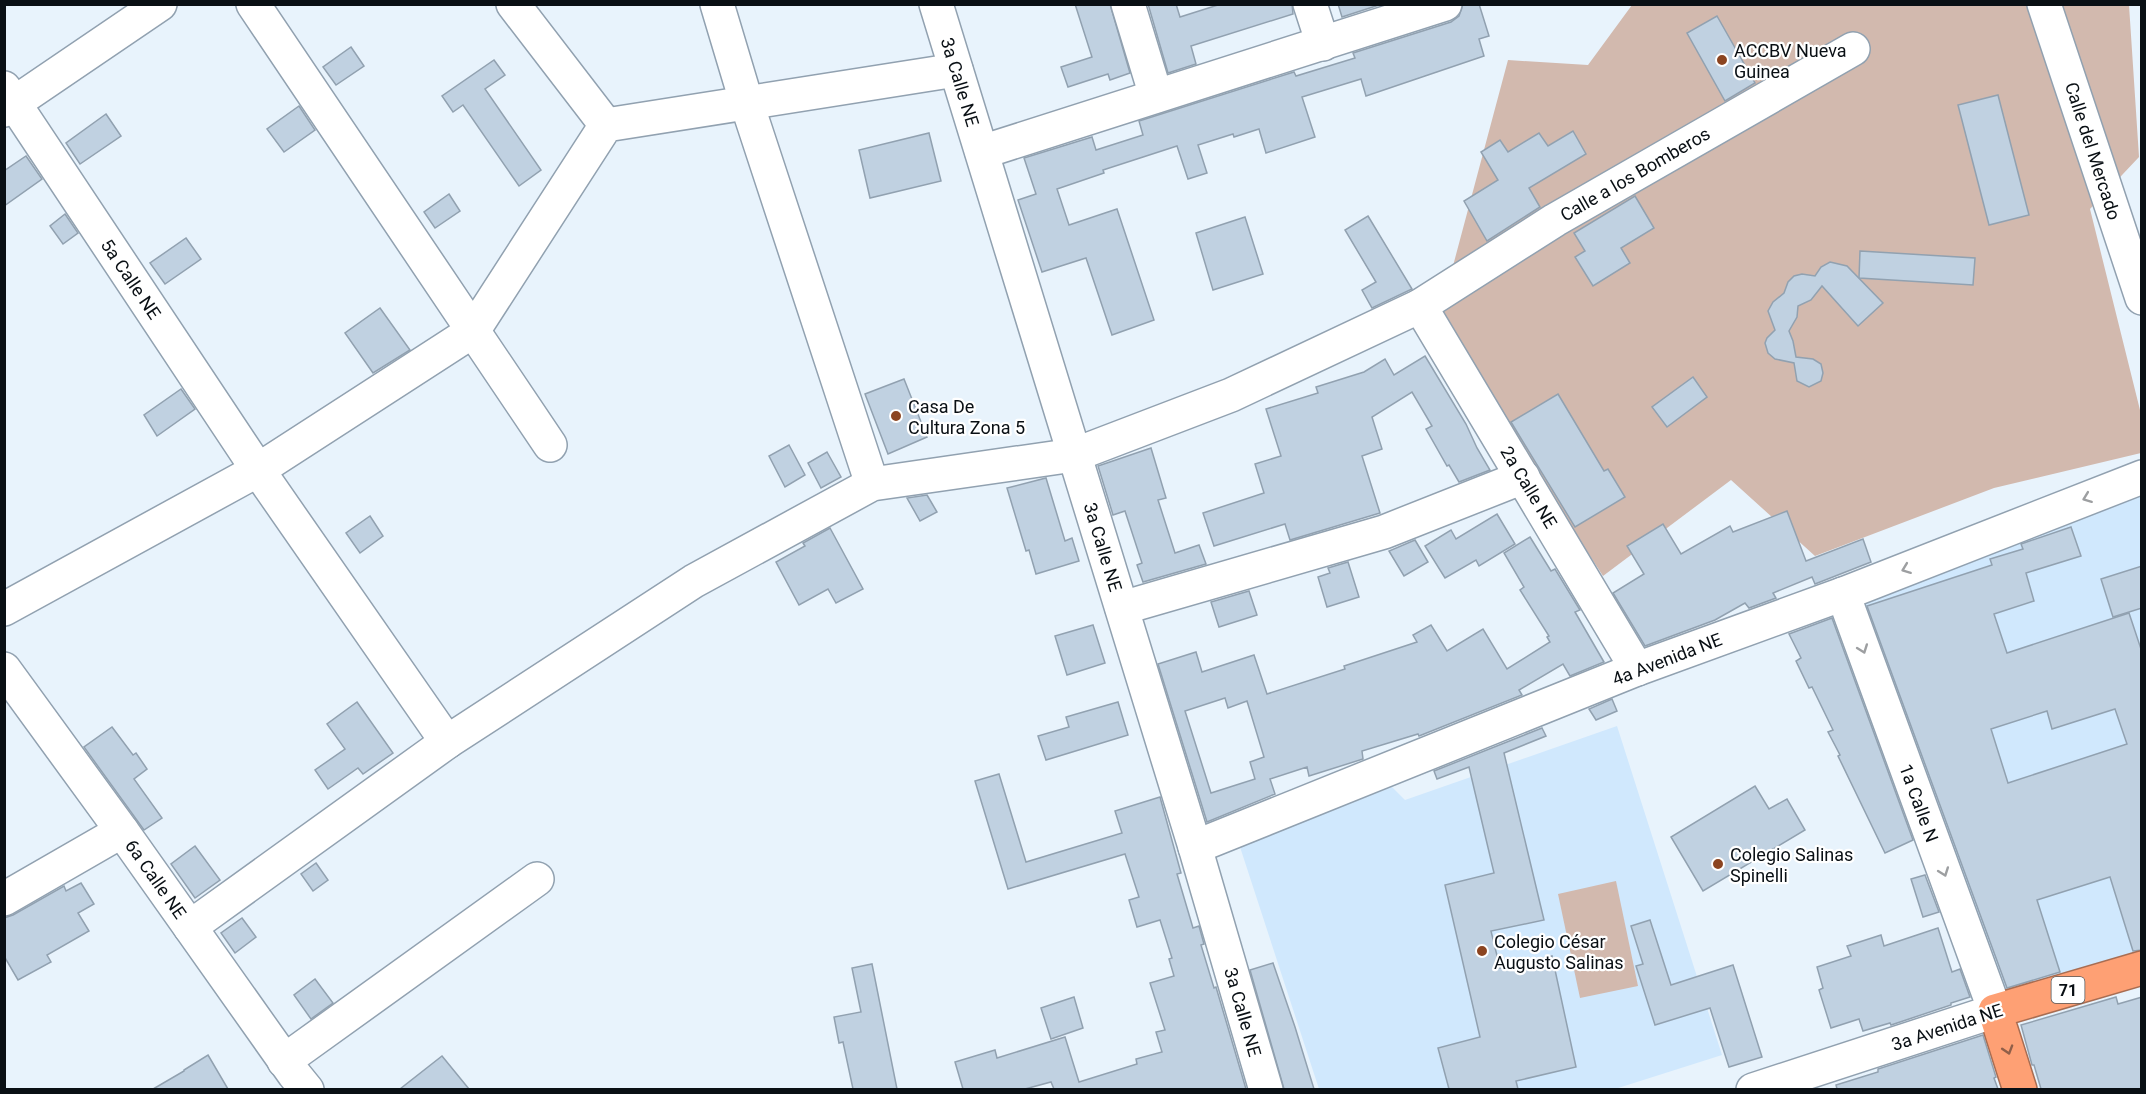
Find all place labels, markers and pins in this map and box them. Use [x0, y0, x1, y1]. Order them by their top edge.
place label: ACCBV Nueva Guinea [1734, 40, 1847, 82]
marker: ACCBV Nueva Guinea [1715, 53, 1729, 67]
place label: Casa De Cultura Zona 5 [908, 396, 1025, 438]
marker: Casa De Cultura Zona 5 [889, 409, 903, 423]
place label: Colegio Salinas Spinelli [1730, 844, 1853, 886]
marker: Colegio Salinas Spinelli [1711, 857, 1725, 871]
place label: Colegio César Augusto Salinas [1494, 931, 1624, 973]
marker: Colegio César Augusto Salinas [1475, 944, 1489, 958]

